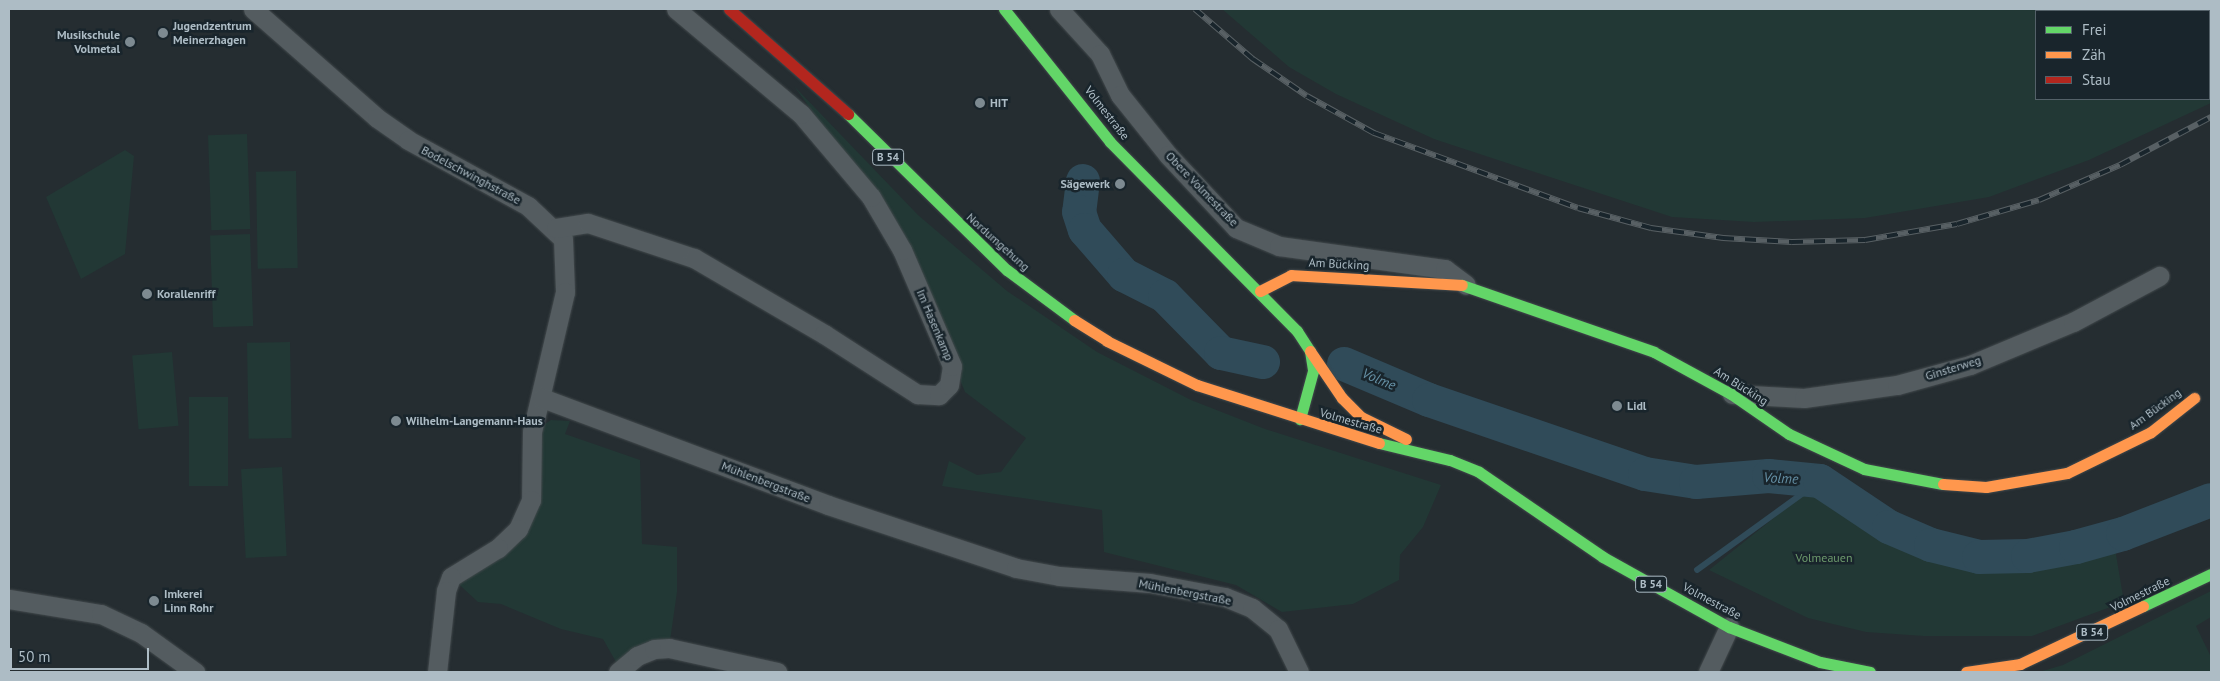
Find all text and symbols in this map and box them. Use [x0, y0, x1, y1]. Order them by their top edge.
legend [2035, 10, 2210, 100]
place label: Jugendzentrum Meinerzhagen [173, 19, 252, 47]
text: Frei [2082, 20, 2107, 39]
marker: Jugendzentrum Meinerzhagen [157, 27, 169, 39]
place label: Musikschule Volmetal [57, 28, 120, 56]
marker: Musikschule Volmetal [124, 36, 136, 48]
text: Zäh [2082, 45, 2106, 64]
text: Stau [2082, 70, 2111, 89]
street label: Volmestraße [1082, 83, 1132, 143]
place label: HIT [990, 96, 1008, 110]
marker: HIT [974, 97, 986, 109]
street label: Bodelschwinghstraße [419, 143, 523, 207]
road number: B 54 [872, 148, 904, 166]
street label: Obere Volmestraße [1163, 149, 1241, 229]
place label: Sägewerk [1060, 177, 1110, 191]
marker: Sägewerk [1114, 178, 1126, 190]
street label: Nordumgehung [964, 210, 1032, 274]
street label: Am Bücking [1308, 255, 1370, 273]
place label: Korallenriff [157, 287, 215, 301]
street label: Im Hasenkamp [914, 287, 956, 363]
marker: Korallenriff [141, 288, 153, 300]
street label: Ginsterweg [1923, 353, 1983, 383]
water label: Volme [1360, 364, 1398, 394]
street label: Am Bücking [1711, 364, 1771, 408]
street label: Am Bücking [2126, 385, 2184, 433]
place label: Lidl [1627, 399, 1646, 413]
marker: Lidl [1611, 400, 1623, 412]
street label: Volmestraße [1318, 405, 1384, 437]
place label: Wilhelm-Langemann-Haus [406, 414, 543, 428]
marker: Wilhelm-Langemann-Haus [390, 415, 402, 427]
street label: Mühlenbergstraße [719, 458, 813, 506]
water label: Volme [1763, 469, 1799, 487]
park label: Volmeauen [1796, 551, 1852, 565]
street label: Volmestraße [2108, 573, 2172, 615]
street label: Mühlenbergstraße [1137, 576, 1233, 608]
road number: B 54 [1635, 576, 1667, 592]
street label: Volmestraße [1680, 580, 1744, 622]
place label: Imkerei Linn Rohr [164, 587, 213, 615]
marker: Imkerei Linn Rohr [148, 595, 160, 607]
road number: B 54 [2076, 624, 2108, 640]
scale bar [12, 638, 151, 670]
text: 50 m [18, 647, 51, 666]

